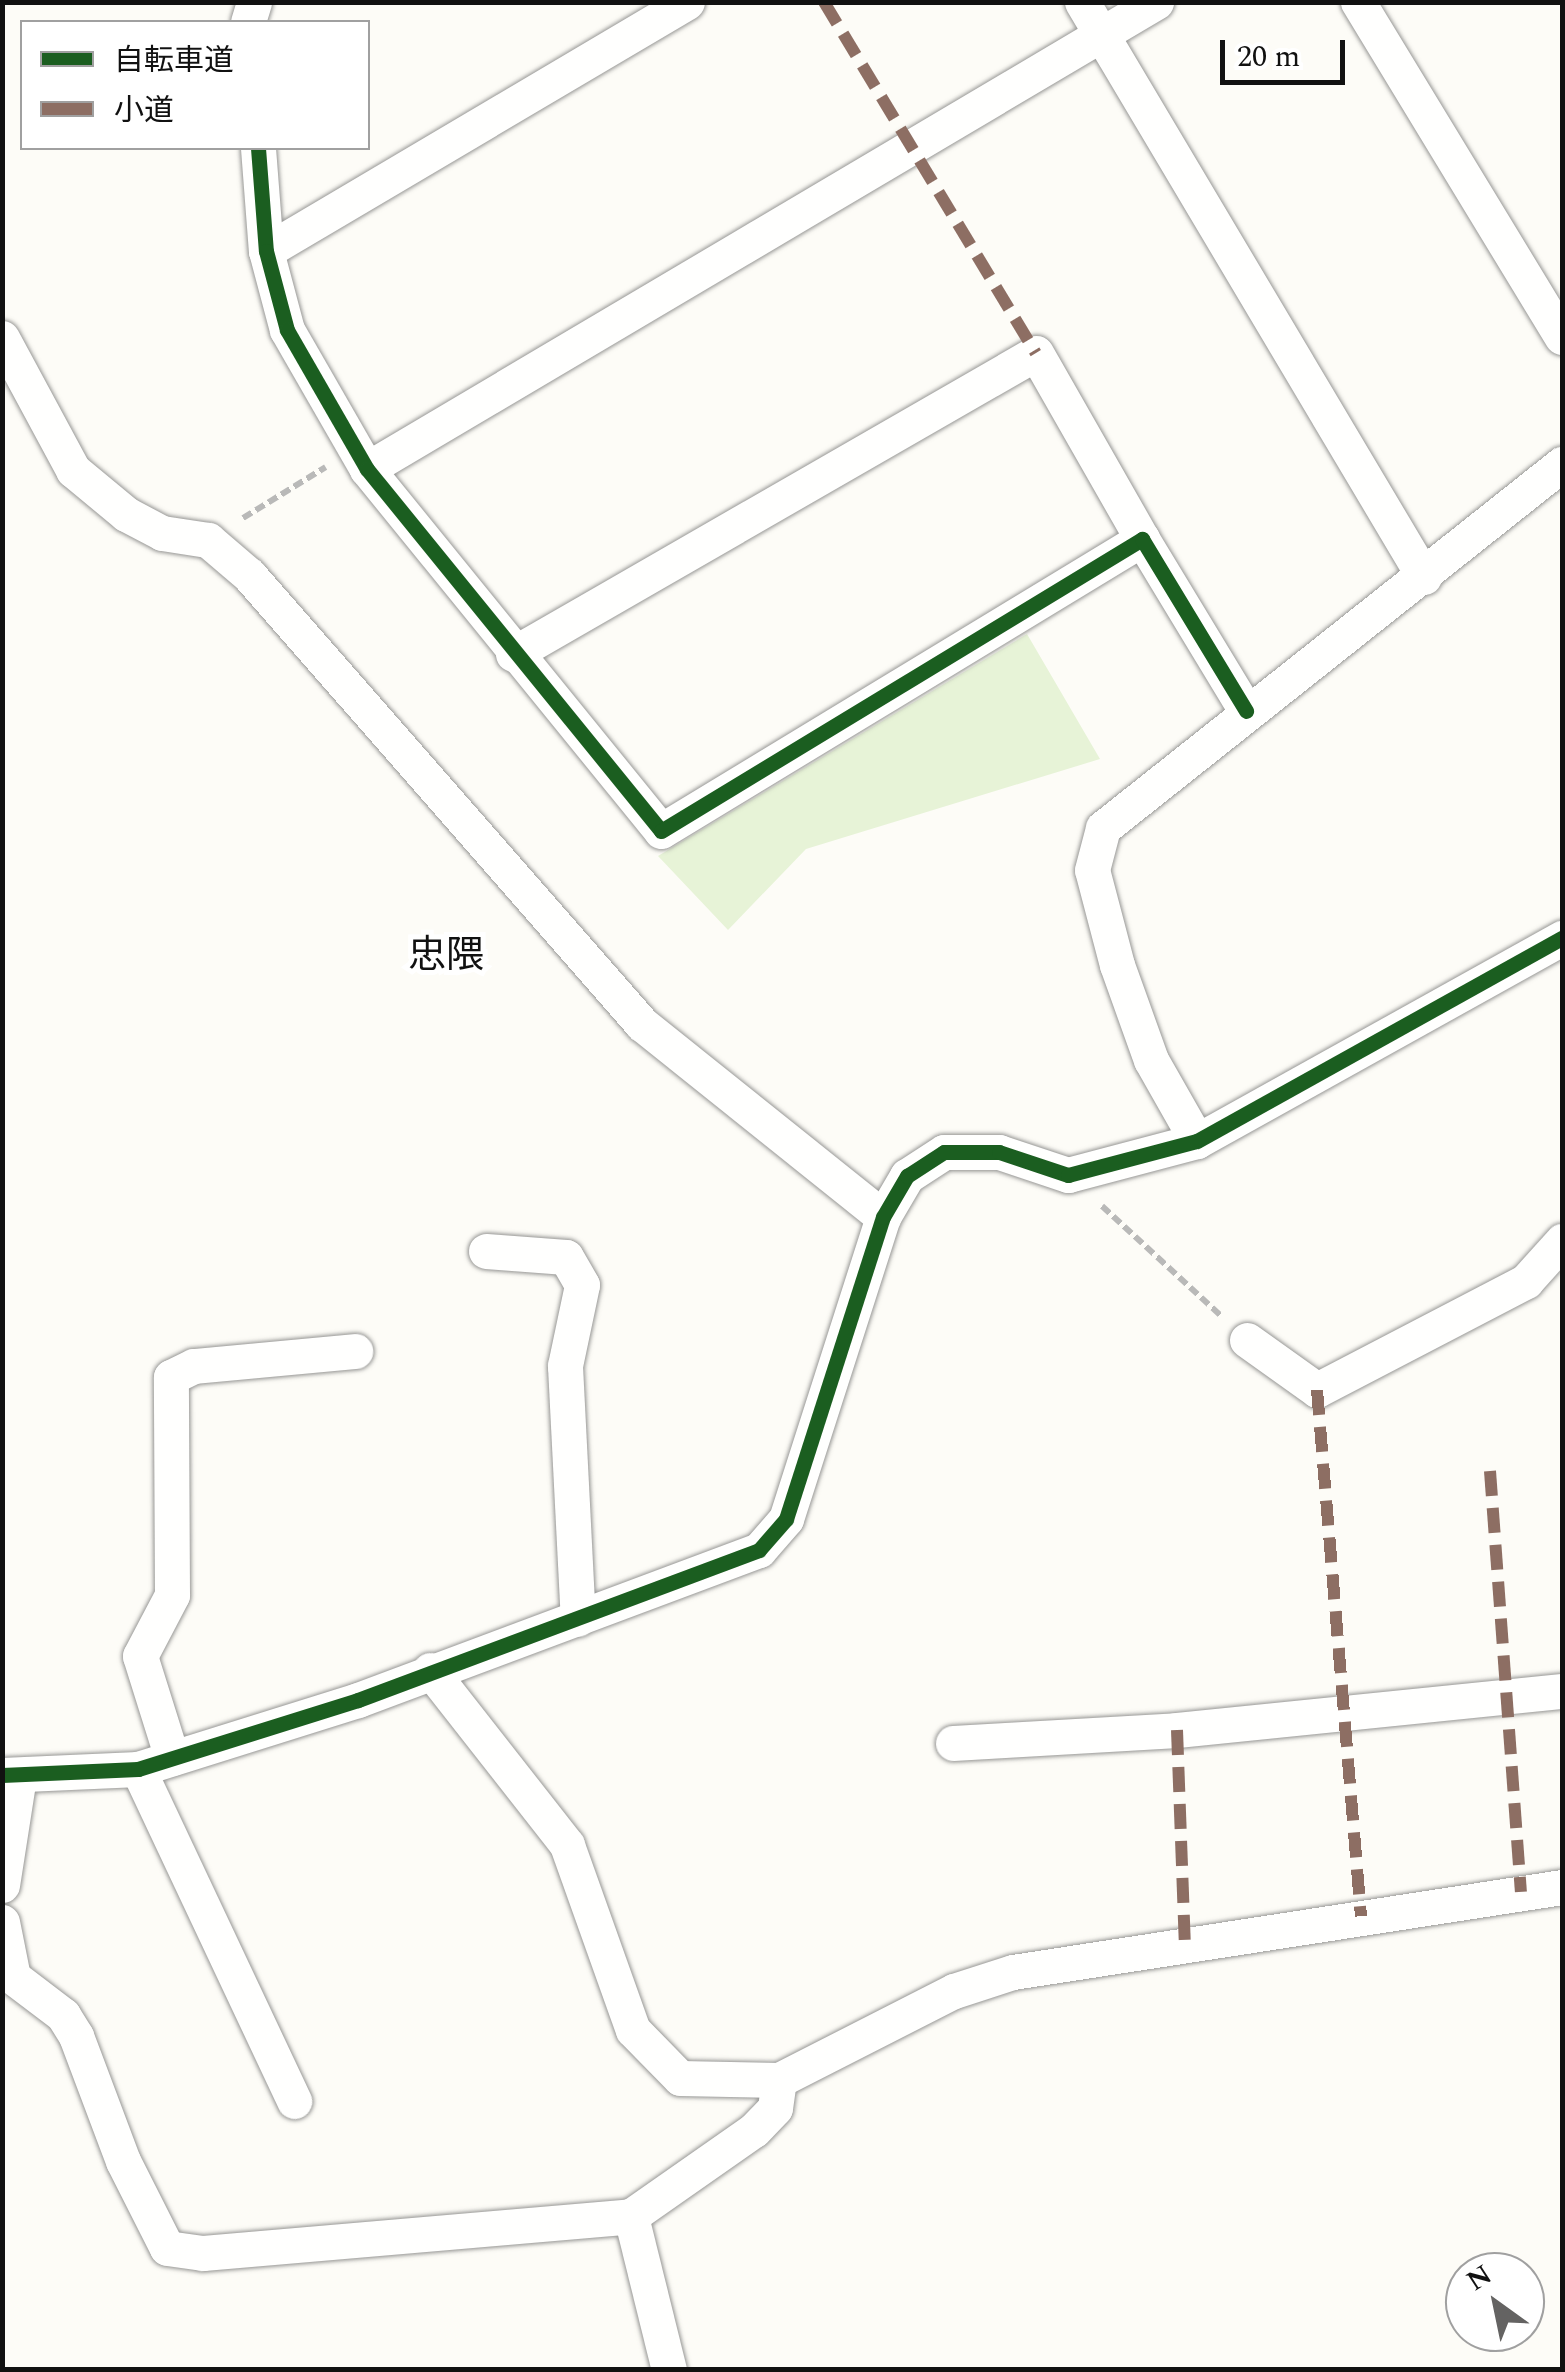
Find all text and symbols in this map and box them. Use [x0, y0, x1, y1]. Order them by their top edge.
legend [20, 20, 370, 150]
scale bar [1225, 20, 1350, 82]
text: 20 m [1237, 34, 1300, 80]
text: 自転車道 [114, 38, 234, 84]
text: 小道 [114, 88, 174, 134]
district label: 忠隈 [408, 934, 484, 980]
north arrow [1445, 2252, 1545, 2352]
text: N [1458, 2254, 1501, 2302]

